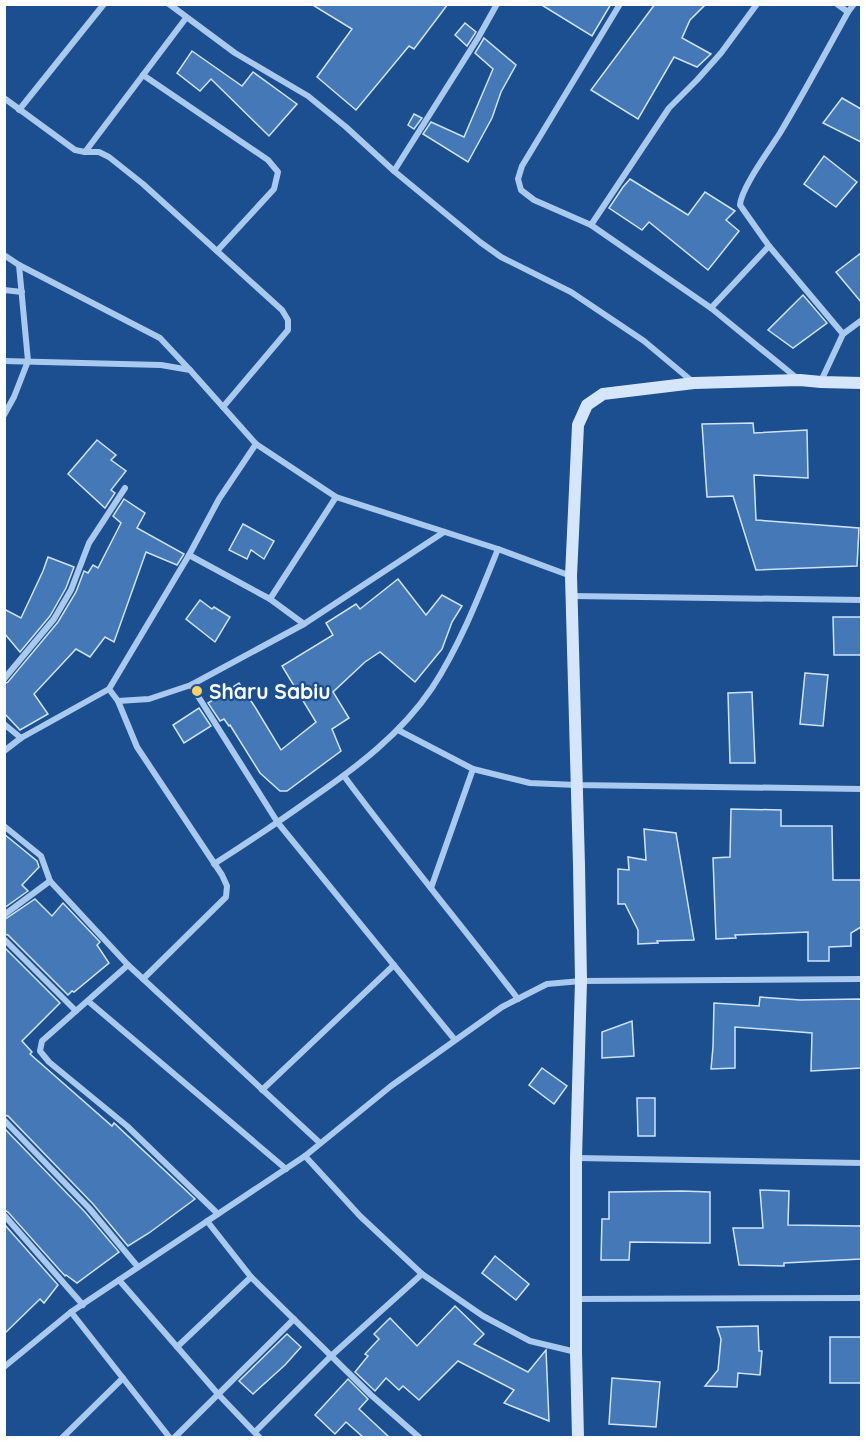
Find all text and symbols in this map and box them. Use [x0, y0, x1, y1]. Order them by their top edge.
place label: Sharu Sabiu [209, 678, 331, 704]
marker: Sharu Sabiu [190, 684, 204, 698]

